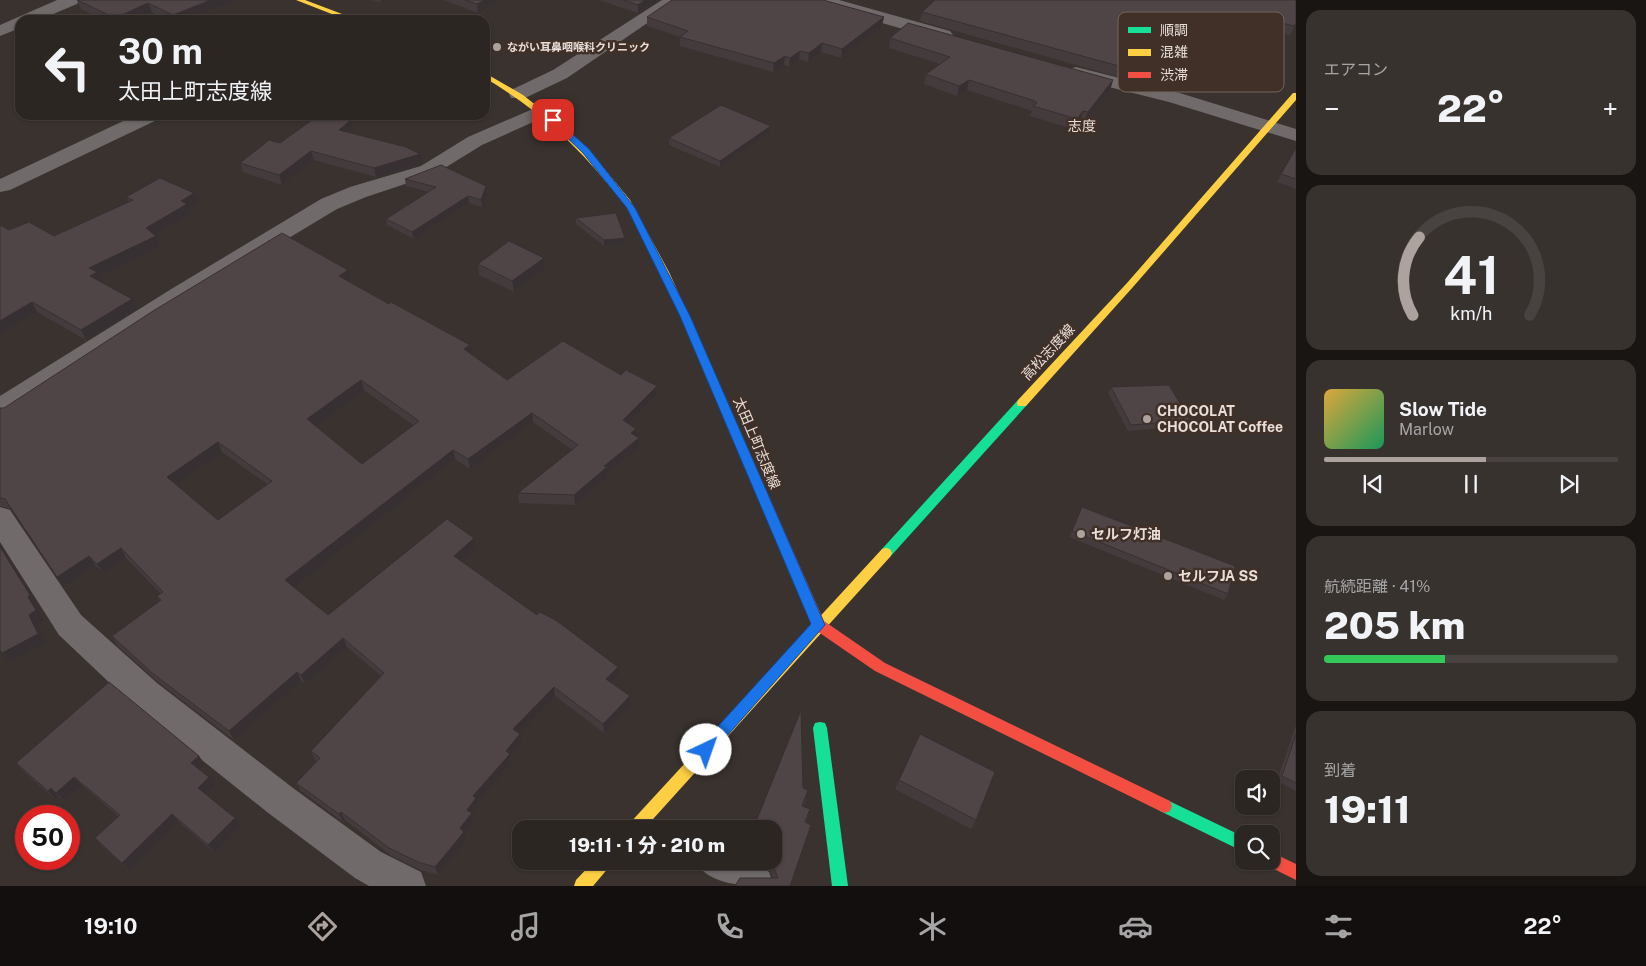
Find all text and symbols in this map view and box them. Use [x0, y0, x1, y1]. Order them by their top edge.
legend [1118, 12, 1284, 92]
text: 順調 [1160, 22, 1188, 38]
text: 30 m [118, 31, 203, 72]
icon: left [35, 35, 100, 100]
marker: ながい耳鼻咽喉科クリニック [491, 41, 503, 53]
place label: ながい耳鼻咽喉科クリニック [507, 41, 650, 53]
text: 混雑 [1160, 44, 1188, 60]
text: エアコン [1324, 60, 1388, 79]
text: 渋滞 [1160, 67, 1188, 83]
text: 太田上町志度線 [118, 78, 272, 104]
text: 22° [1437, 86, 1505, 131]
text: − [1324, 92, 1340, 125]
text: + [1602, 92, 1618, 125]
pin [532, 99, 574, 141]
icon: arrive [539, 106, 567, 134]
district label: 志度 [1068, 118, 1096, 134]
text: 41 [1443, 245, 1499, 306]
text: km/h [1450, 303, 1492, 324]
street label: 高松志度線 [1018, 321, 1078, 383]
street label: 太田上町志度線 [730, 395, 784, 491]
text: Slow Tide [1399, 398, 1487, 420]
place label: CHOCOLAT CHOCOLAT Coffee [1157, 403, 1283, 435]
marker: CHOCOLAT CHOCOLAT Coffee [1141, 413, 1153, 425]
text: Marlow [1399, 420, 1454, 439]
icon: previous [1359, 470, 1387, 498]
icon: pause [1457, 470, 1485, 498]
icon: next [1555, 470, 1583, 498]
place label: セルフ灯油 [1091, 526, 1161, 542]
marker: セルフ灯油 [1075, 528, 1087, 540]
place label: セルフJA SS [1178, 568, 1258, 584]
marker: セルフJA SS [1162, 570, 1174, 582]
text: 航続距離 · 41% [1324, 577, 1430, 596]
text: 205 km [1324, 603, 1465, 648]
position arrow [679, 723, 731, 775]
text: 到着 [1324, 761, 1356, 780]
map controls [1235, 770, 1280, 870]
button: sound [1235, 770, 1280, 815]
text: 19:11 [1324, 787, 1411, 832]
speed limit sign: 50 [15, 805, 80, 870]
button: search [1235, 825, 1280, 870]
text: 19:11 · 1 分 · 210 m [569, 834, 725, 856]
icon: directions [305, 909, 340, 944]
icon: music [508, 909, 543, 944]
icon: phone [712, 909, 747, 944]
icon: climate [915, 909, 950, 944]
icon: car [1118, 909, 1153, 944]
icon: filters [1321, 909, 1356, 944]
text: 19:10 [84, 913, 137, 939]
text: 22° [1524, 913, 1562, 939]

